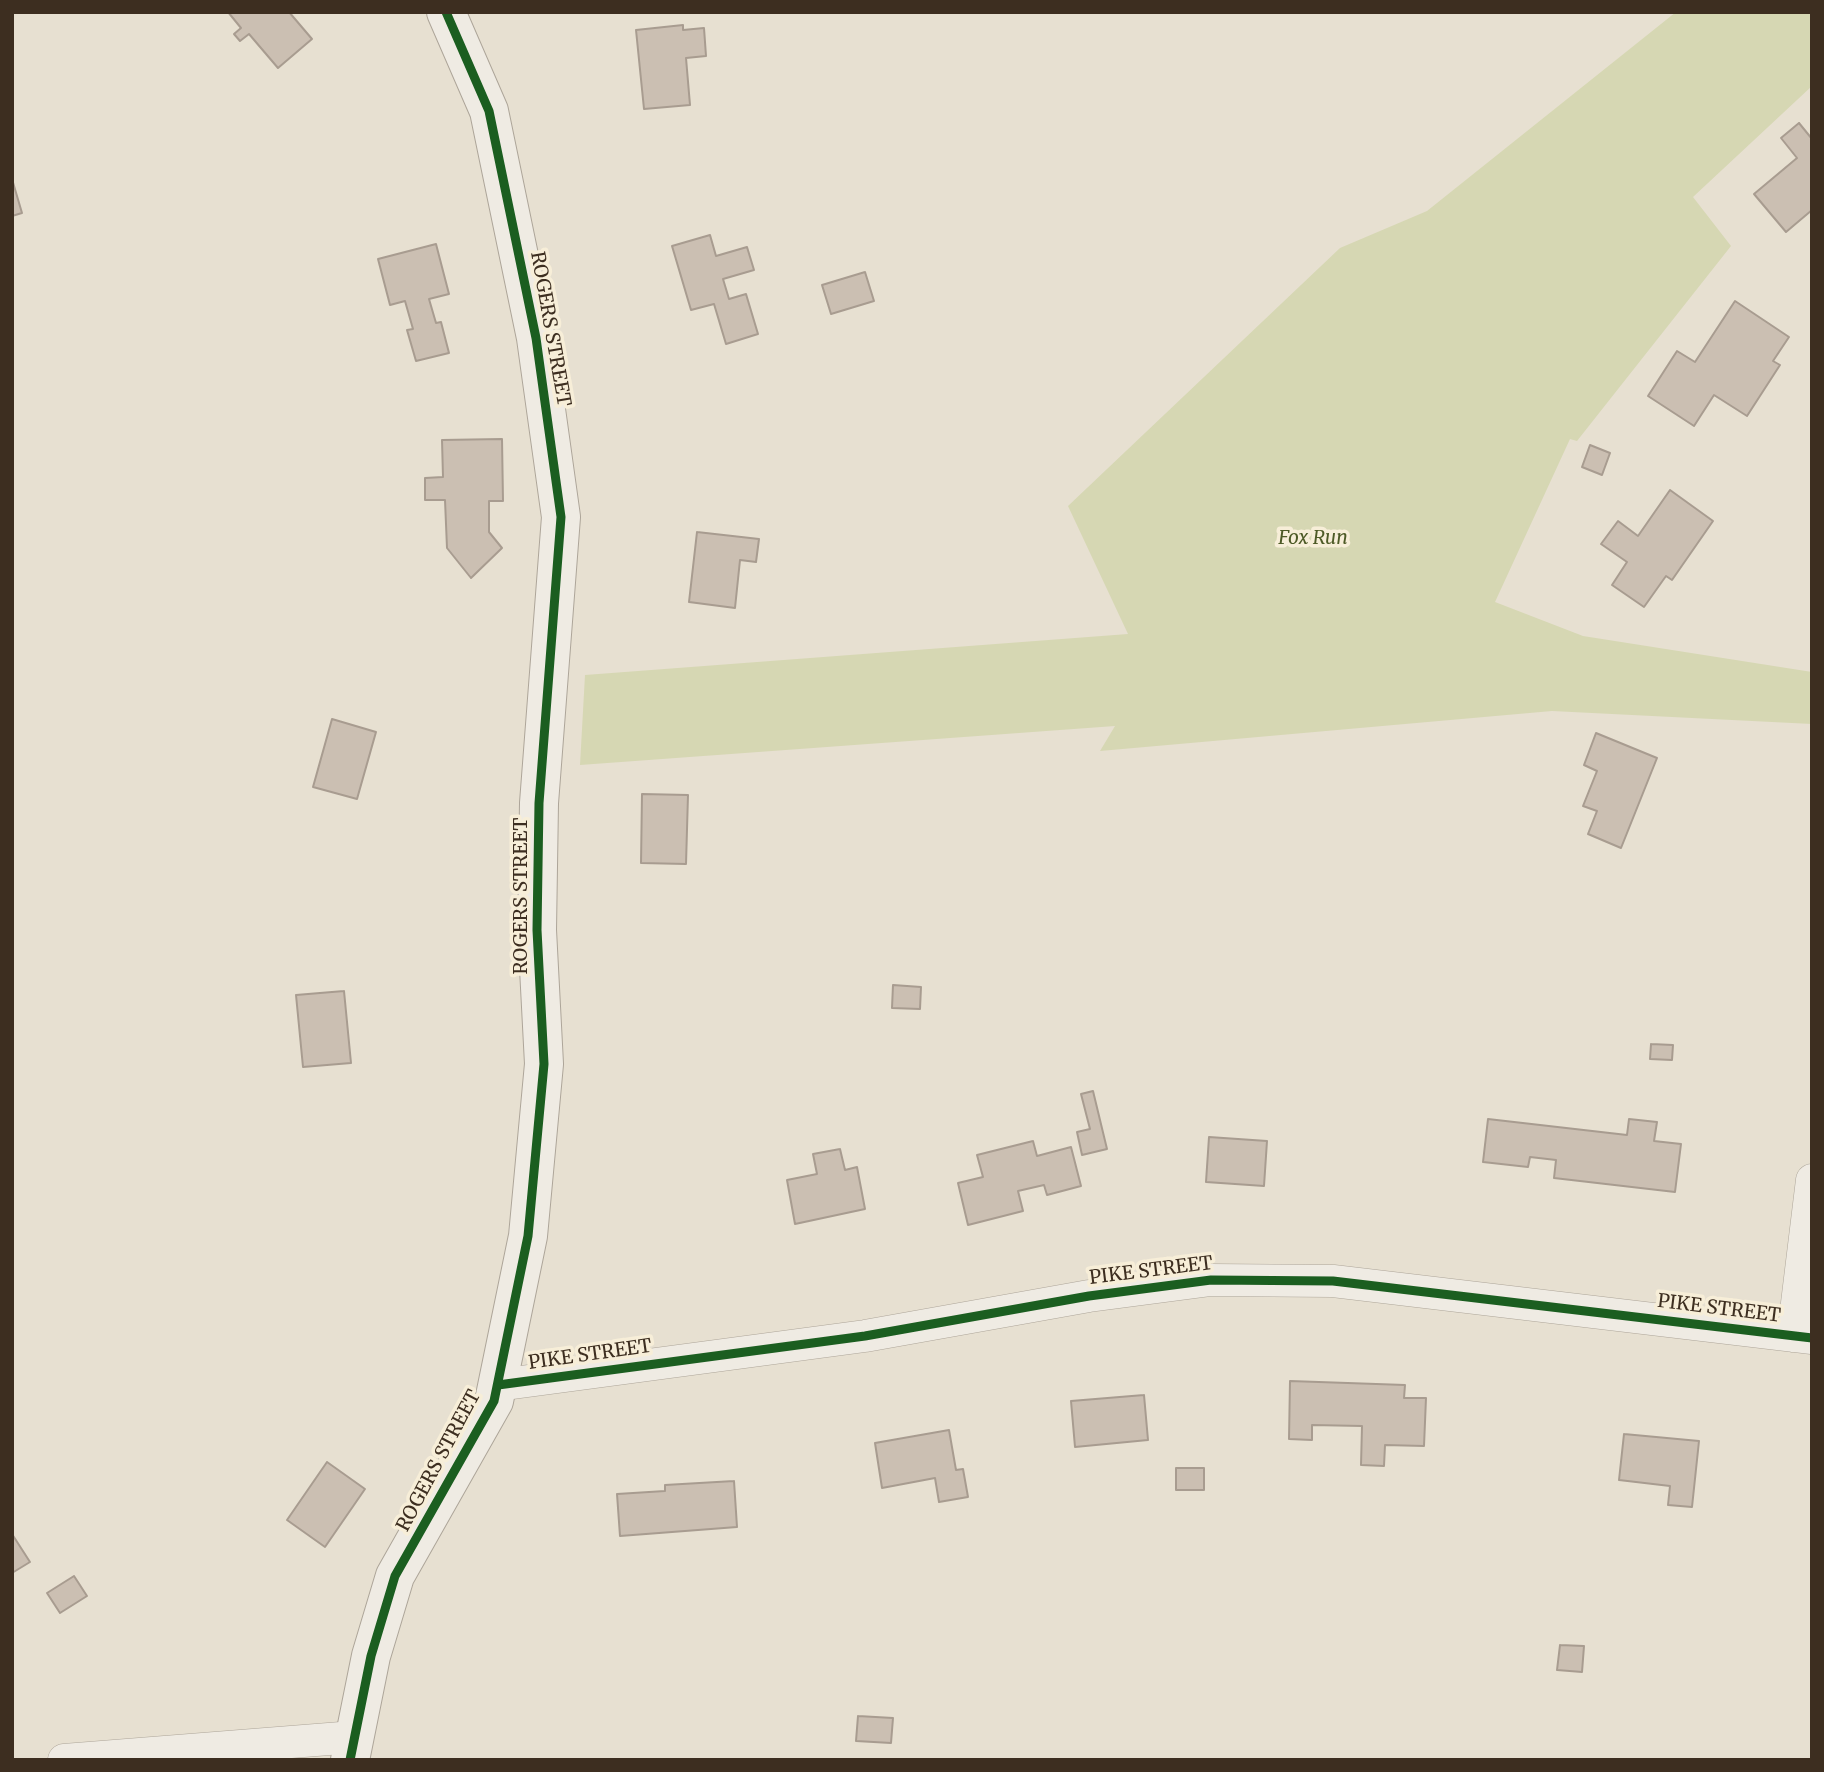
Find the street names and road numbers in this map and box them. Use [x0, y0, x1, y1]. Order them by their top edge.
street label: ROGERS STREET [525, 250, 575, 408]
street label: ROGERS STREET [511, 818, 533, 974]
street label: PIKE STREET [1088, 1252, 1214, 1290]
street label: PIKE STREET [1656, 1290, 1782, 1328]
street label: PIKE STREET [527, 1335, 653, 1375]
street label: ROGERS STREET [392, 1386, 486, 1536]

